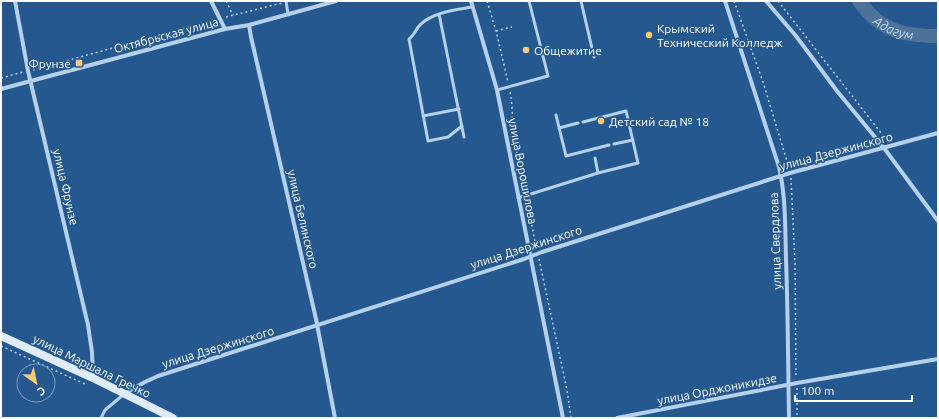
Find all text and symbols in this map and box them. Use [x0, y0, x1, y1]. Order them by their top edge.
water label: Адагум [870, 13, 915, 42]
street label: Октябрьская улица [112, 15, 220, 55]
place label: Крымский Технический Колледж [657, 22, 783, 49]
marker: Крымский Технический Колледж [644, 30, 654, 40]
place label: Общежитие [534, 44, 602, 57]
marker: Общежитие [521, 45, 531, 55]
place label: Фрунзе [28, 57, 71, 70]
marker: Фрунзе [74, 58, 84, 68]
place label: Детский сад № 18 [609, 115, 709, 128]
marker: Детский сад № 18 [596, 116, 606, 126]
street label: улица Ворошилова [506, 117, 540, 225]
street label: улица Дзержинского [778, 130, 894, 172]
street label: улица Фрунзе [51, 147, 81, 227]
street label: улица Белинского [285, 168, 321, 270]
street label: улица Свердлова [767, 192, 783, 290]
street label: улица Дзержинского [469, 223, 583, 271]
street label: улица Дзержинского [160, 324, 276, 370]
street label: улица Маршала Гречко [31, 332, 153, 400]
north arrow [16, 363, 56, 403]
street label: улица Орджоникидзе [656, 371, 778, 407]
scale bar [795, 377, 912, 403]
text: С [35, 384, 48, 398]
text: 100 m [801, 384, 834, 397]

